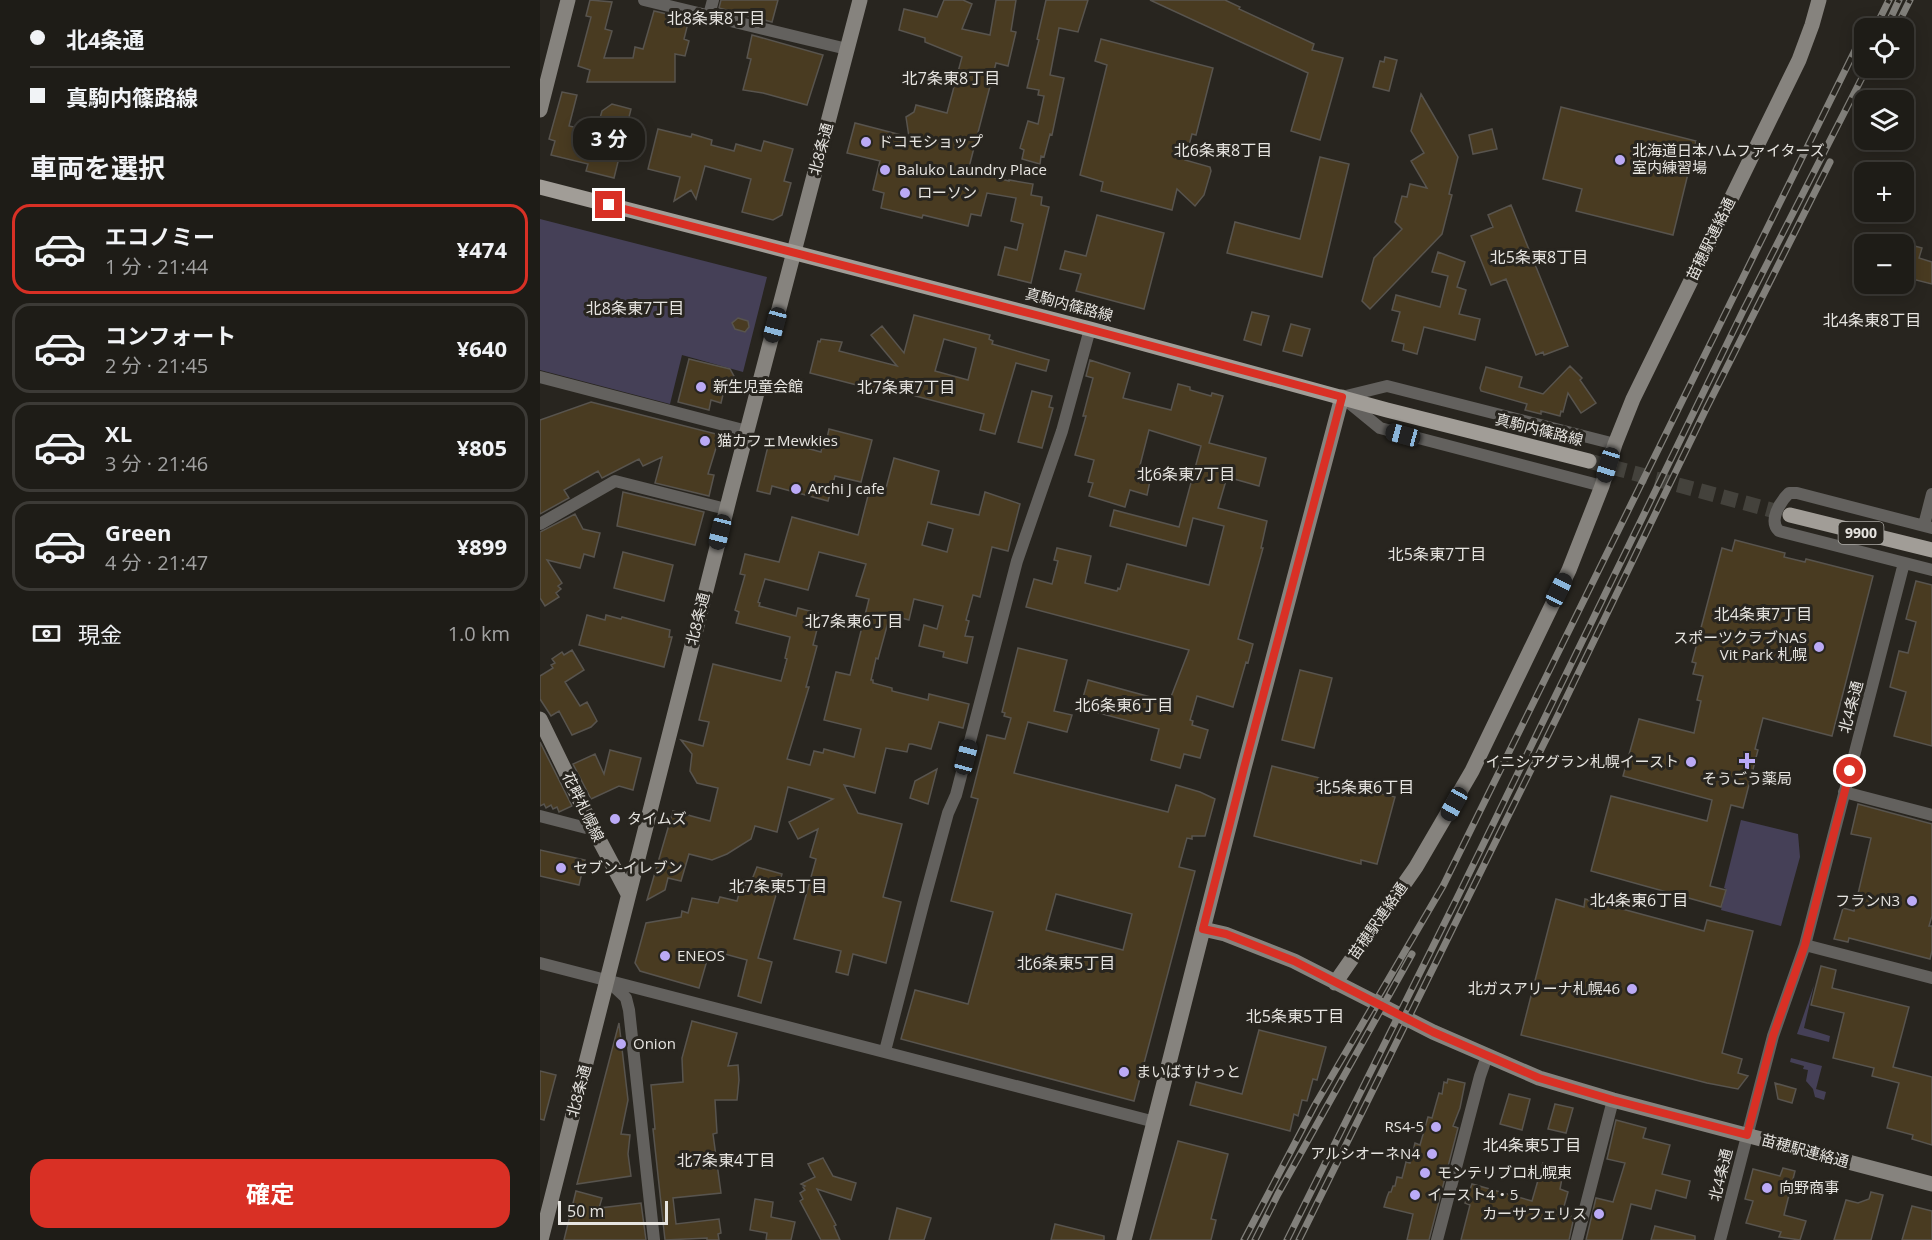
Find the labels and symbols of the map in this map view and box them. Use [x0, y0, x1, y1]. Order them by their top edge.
district label: 北8条東8丁目 [667, 7, 765, 29]
district label: 北7条東8丁目 [902, 67, 1000, 89]
callout: 3 分 [573, 118, 645, 160]
street label: 北8条通 [803, 120, 837, 177]
place label: ドコモショップ [878, 131, 983, 151]
marker: ドコモショップ [859, 135, 873, 149]
district label: 北6条東8丁目 [1174, 139, 1272, 161]
place label: 北海道日本ハムファイターズ 室内練習場 [1632, 140, 1825, 177]
marker: 北海道日本ハムファイターズ 室内練習場 [1613, 153, 1627, 167]
place label: Baluko Laundry Place [897, 159, 1047, 179]
marker: Baluko Laundry Place [878, 163, 892, 177]
place label: ローソン [917, 182, 977, 202]
marker: ローソン [898, 186, 912, 200]
route end [595, 191, 622, 218]
street label: 苗穂駅連絡通 [1681, 194, 1739, 283]
district label: 北5条東8丁目 [1490, 246, 1588, 268]
street label: 真駒内篠路線 [1023, 283, 1115, 325]
district label: 北8条東7丁目 [586, 297, 684, 319]
car [762, 305, 788, 345]
district label: 北4条東8丁目 [1823, 309, 1921, 331]
place label: 新生児童会館 [713, 376, 803, 396]
district label: 北7条東7丁目 [857, 376, 955, 398]
marker: 新生児童会館 [694, 380, 708, 394]
street label: 真駒内篠路線 [1493, 408, 1585, 450]
car [1383, 422, 1423, 448]
place label: 猫カフェMewkies [717, 430, 838, 450]
marker: 猫カフェMewkies [698, 434, 712, 448]
car [1594, 445, 1622, 485]
district label: 北6条東7丁目 [1137, 463, 1235, 485]
place label: Archi J cafe [808, 478, 885, 498]
marker: Archi J cafe [789, 482, 803, 496]
car [707, 512, 733, 552]
road number: 9900 [1838, 522, 1884, 544]
district label: 北5条東7丁目 [1388, 543, 1486, 565]
car [1543, 570, 1575, 610]
street label: 北8条通 [681, 590, 713, 647]
district label: 北4条東7丁目 [1714, 603, 1812, 625]
district label: 北7条東6丁目 [805, 610, 903, 632]
place label: スポーツクラブNAS Vit Park 札幌 [1673, 627, 1807, 664]
marker: スポーツクラブNAS Vit Park 札幌 [1812, 640, 1826, 654]
street label: 北4条通 [1833, 678, 1867, 735]
district label: 北6条東6丁目 [1075, 694, 1173, 716]
car [953, 737, 979, 777]
place label: イニシアグラン札幌イースト [1485, 751, 1679, 771]
marker: そうごう薬局 [1740, 754, 1754, 768]
marker: イニシアグラン札幌イースト [1684, 755, 1698, 769]
route start [1836, 757, 1863, 784]
street label: 花畔札幌線 [558, 768, 609, 845]
place label: そうごう薬局 [1702, 768, 1792, 788]
district label: 北5条東6丁目 [1316, 776, 1414, 798]
car [1437, 784, 1471, 824]
place label: タイムズ [627, 808, 687, 828]
marker: タイムズ [608, 812, 622, 826]
place label: セブン-イレブン [573, 857, 683, 877]
marker: セブン-イレブン [554, 861, 568, 875]
district label: 北7条東5丁目 [729, 875, 827, 897]
street label: 苗穂駅連絡通 [1343, 878, 1411, 963]
district label: 北4条東6丁目 [1590, 889, 1688, 911]
place label: フランN3 [1835, 890, 1900, 910]
marker: フランN3 [1905, 894, 1919, 908]
place label: ENEOS [677, 945, 725, 965]
marker: ENEOS [658, 949, 672, 963]
district label: 北6条東5丁目 [1017, 952, 1115, 974]
place label: 北ガスアリーナ札幌46 [1468, 978, 1620, 998]
marker: 北ガスアリーナ札幌46 [1625, 982, 1639, 996]
district label: 北5条東5丁目 [1246, 1005, 1344, 1027]
place label: Onion [633, 1033, 676, 1053]
marker: Onion [614, 1037, 628, 1051]
place label: まいばすけっと [1136, 1061, 1241, 1081]
street label: 北8条通 [561, 1062, 595, 1119]
marker: まいばすけっと [1117, 1065, 1131, 1079]
place label: RS4-5 [1385, 1116, 1424, 1136]
marker: RS4-5 [1429, 1120, 1443, 1134]
street label: 苗穂駅連絡通 [1759, 1129, 1851, 1171]
district label: 北4条東5丁目 [1483, 1134, 1581, 1156]
place label: アルシオーネN4 [1310, 1143, 1420, 1163]
street label: 北4条通 [1704, 1146, 1736, 1203]
marker: アルシオーネN4 [1425, 1147, 1439, 1161]
district label: 北7条東4丁目 [677, 1149, 775, 1171]
place label: モンテリブロ札幌東 [1437, 1162, 1572, 1182]
marker: モンテリブロ札幌東 [1418, 1166, 1432, 1180]
place label: 向野商事 [1779, 1177, 1839, 1197]
marker: 向野商事 [1760, 1181, 1774, 1195]
place label: イースト4・5 [1427, 1184, 1518, 1204]
marker: イースト4・5 [1408, 1188, 1422, 1202]
scale bar [558, 1198, 668, 1226]
place label: カーサフェリス [1482, 1203, 1587, 1223]
marker: カーサフェリス [1592, 1207, 1606, 1221]

